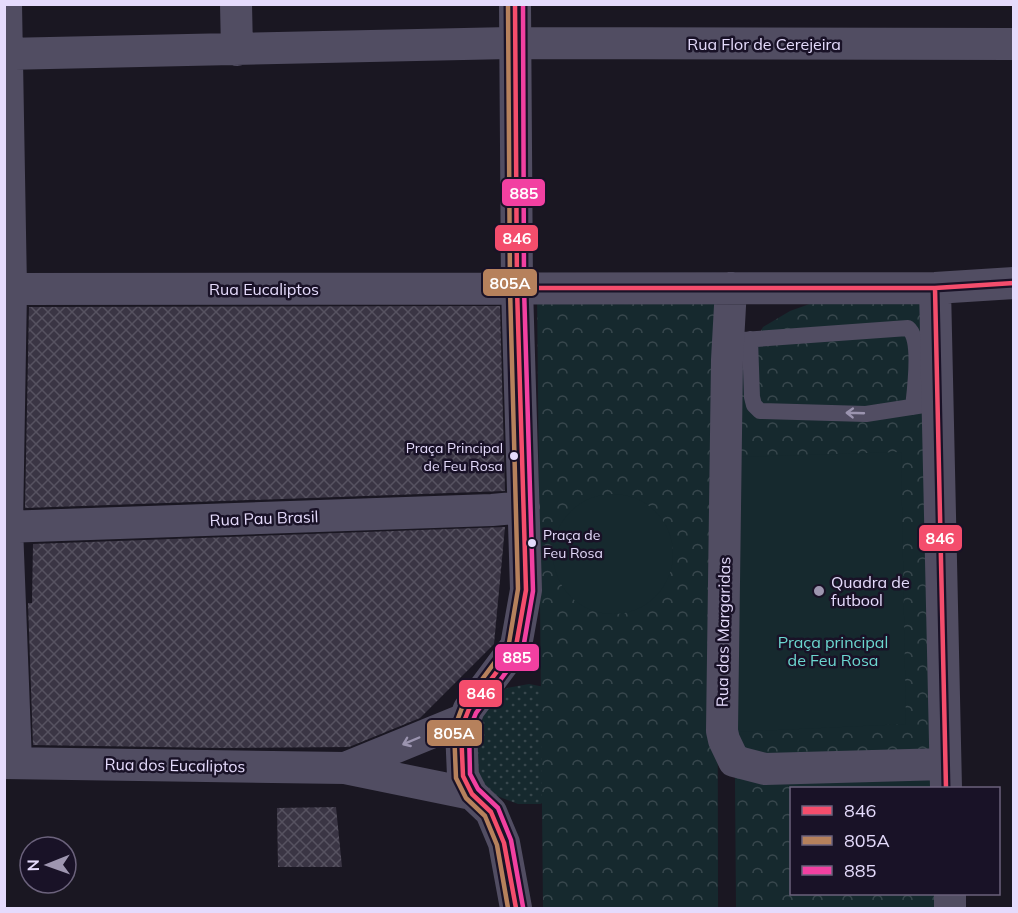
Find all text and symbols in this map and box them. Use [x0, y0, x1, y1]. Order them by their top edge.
street label: Rua Flor de Cerejeira [687, 34, 841, 54]
line badge: 885 [501, 178, 546, 207]
text: 885 [510, 183, 539, 203]
line badge: 846 [494, 224, 539, 252]
text: 846 [503, 228, 532, 248]
line badge: 805A [482, 268, 538, 297]
text: 805A [490, 273, 530, 293]
street label: Rua Eucaliptos [209, 279, 319, 299]
one-way arrow [845, 408, 865, 419]
place label: Praça Principal de Feu Rosa [406, 439, 503, 475]
marker: Praça Principal de Feu Rosa [508, 450, 520, 462]
street label: Rua Pau Brasil [209, 506, 319, 530]
line badge: 846 [918, 524, 963, 552]
place label: Praça de Feu Rosa [543, 526, 603, 562]
text: 846 [926, 528, 955, 548]
marker: Praça de Feu Rosa [526, 537, 538, 549]
street label: Rua das Margaridas [712, 557, 734, 707]
place label: Quadra de futbool [831, 572, 910, 610]
marker: Quadra de futbool [812, 584, 826, 598]
park label: Praça principal de Feu Rosa [778, 632, 888, 670]
line badge: 885 [494, 643, 540, 672]
text: 885 [503, 647, 532, 667]
line badge: 846 [458, 679, 503, 708]
text: 846 [467, 683, 496, 703]
line badge: 805A [426, 719, 483, 747]
text: 805A [434, 723, 474, 743]
one-way arrow [402, 736, 420, 747]
street label: Rua dos Eucaliptos [104, 754, 246, 776]
legend [790, 787, 1000, 895]
text: 846 [844, 799, 876, 822]
text: 805A [844, 829, 890, 852]
north arrow [18, 835, 78, 895]
text: N [23, 859, 43, 871]
text: 885 [844, 859, 877, 882]

